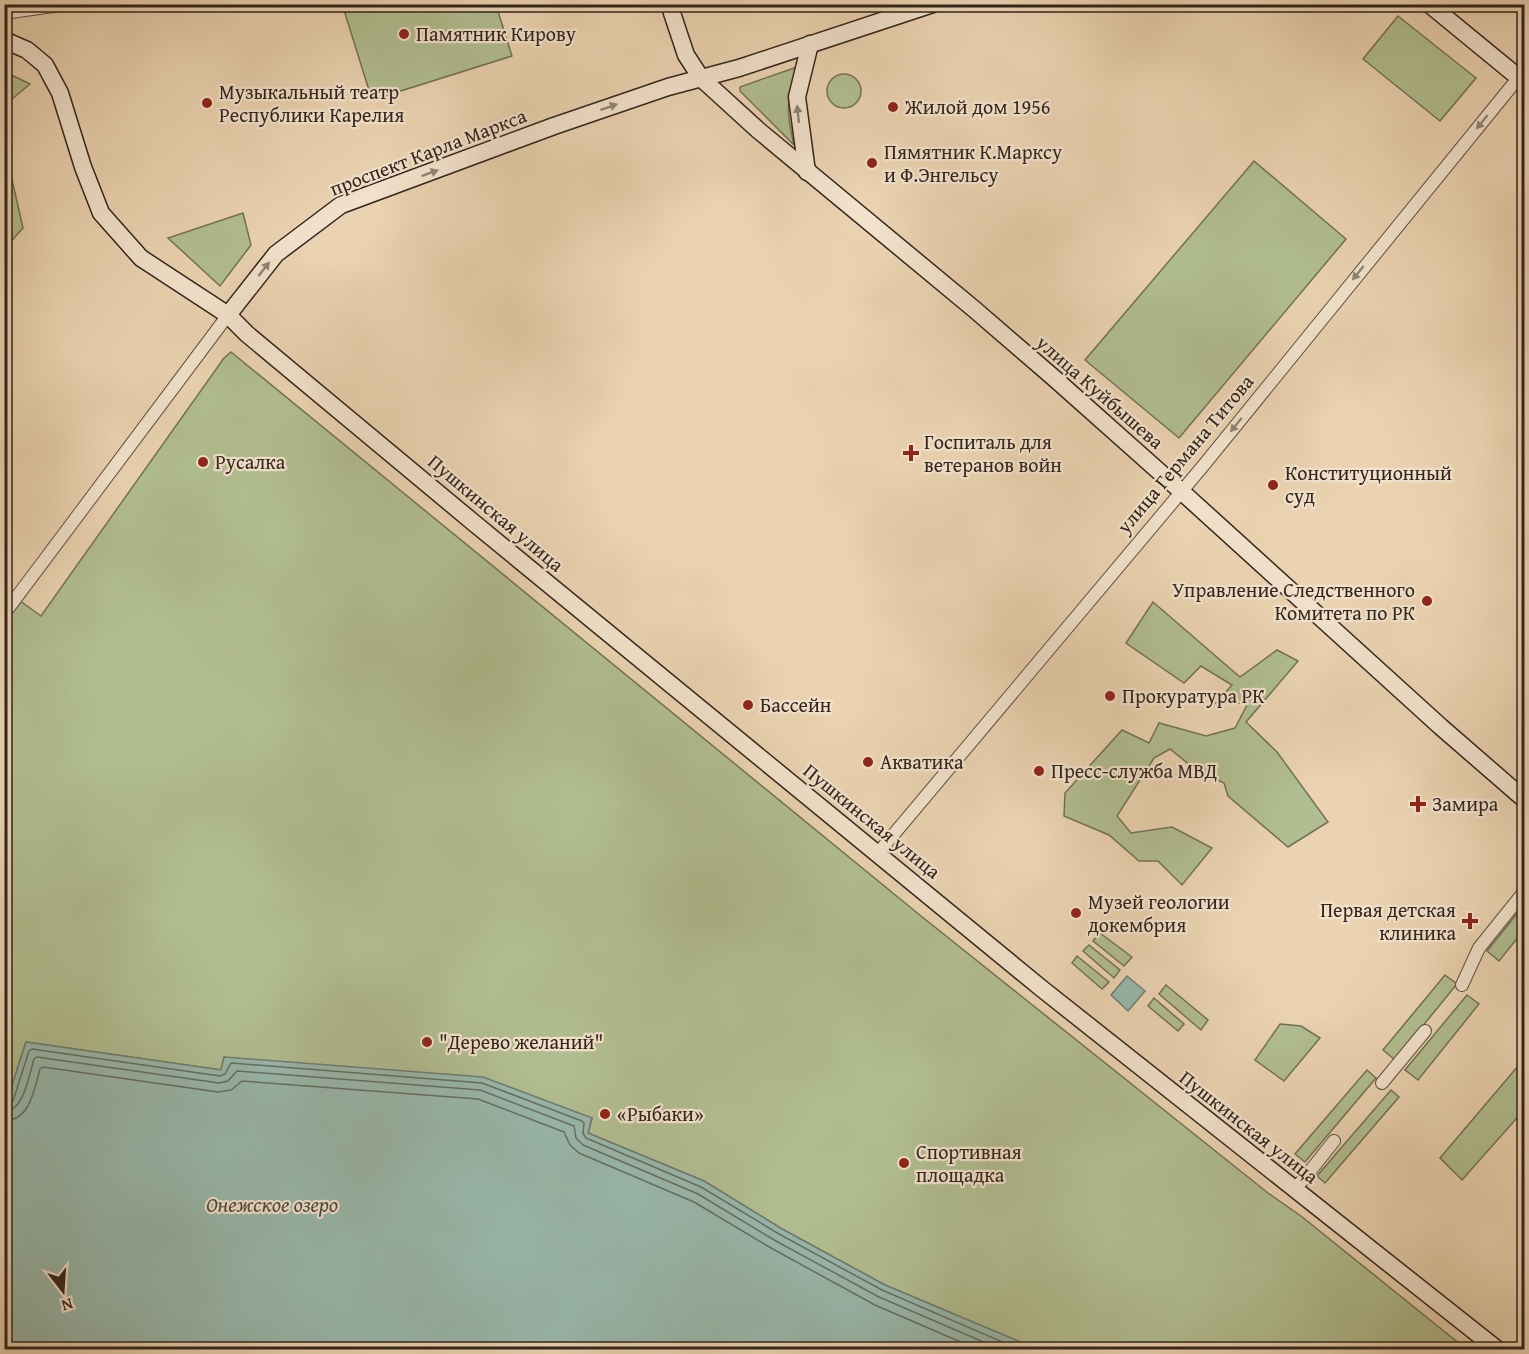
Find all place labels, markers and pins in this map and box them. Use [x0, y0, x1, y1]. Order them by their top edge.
place label: Памятник Кирову [416, 19, 576, 48]
marker: Памятник Кирову [397, 27, 411, 41]
place label: Музыкальный театр Республики Карелия [219, 77, 404, 129]
place label: Жилой дом 1956 [904, 92, 1050, 121]
marker: Музыкальный театр Республики Карелия [200, 96, 214, 110]
marker: Жилой дом 1956 [886, 100, 900, 114]
place label: Пямятник К.Марксу и Ф.Энгельсу [884, 137, 1062, 189]
marker: Пямятник К.Марксу и Ф.Энгельсу [865, 156, 879, 170]
place label: Госпиталь для ветеранов войн [924, 427, 1062, 479]
marker: Госпиталь для ветеранов войн [902, 444, 920, 462]
place label: Русалка [215, 447, 286, 476]
marker: Русалка [196, 455, 210, 469]
place label: Конституционный суд [1285, 458, 1452, 510]
marker: Конституционный суд [1266, 478, 1280, 492]
place label: Управление Следственного Комитета по РК [1172, 575, 1416, 627]
marker: Управление Следственного Комитета по РК [1420, 594, 1434, 608]
place label: Прокуратура РК [1122, 681, 1265, 710]
marker: Прокуратура РК [1103, 689, 1117, 703]
place label: Бассейн [760, 690, 832, 719]
marker: Бассейн [741, 698, 755, 712]
place label: Акватика [880, 747, 964, 776]
marker: Акватика [861, 755, 875, 769]
place label: Пресс-служба МВД [1051, 756, 1218, 785]
marker: Пресс-служба МВД [1032, 764, 1046, 778]
place label: Замира [1432, 789, 1499, 818]
marker: Замира [1409, 795, 1427, 813]
place label: Музей геологии докембрия [1088, 887, 1230, 939]
place label: Первая детская клиника [1320, 895, 1456, 947]
marker: Музей геологии докембрия [1069, 906, 1083, 920]
marker: Первая детская клиника [1461, 912, 1479, 930]
place label: "Дерево желаний" [439, 1027, 603, 1056]
marker: "Дерево желаний" [420, 1035, 434, 1049]
place label: «Рыбаки» [617, 1099, 704, 1128]
marker: «Рыбаки» [598, 1107, 612, 1121]
place label: Спортивная площадка [916, 1137, 1022, 1189]
marker: Спортивная площадка [897, 1156, 911, 1170]

